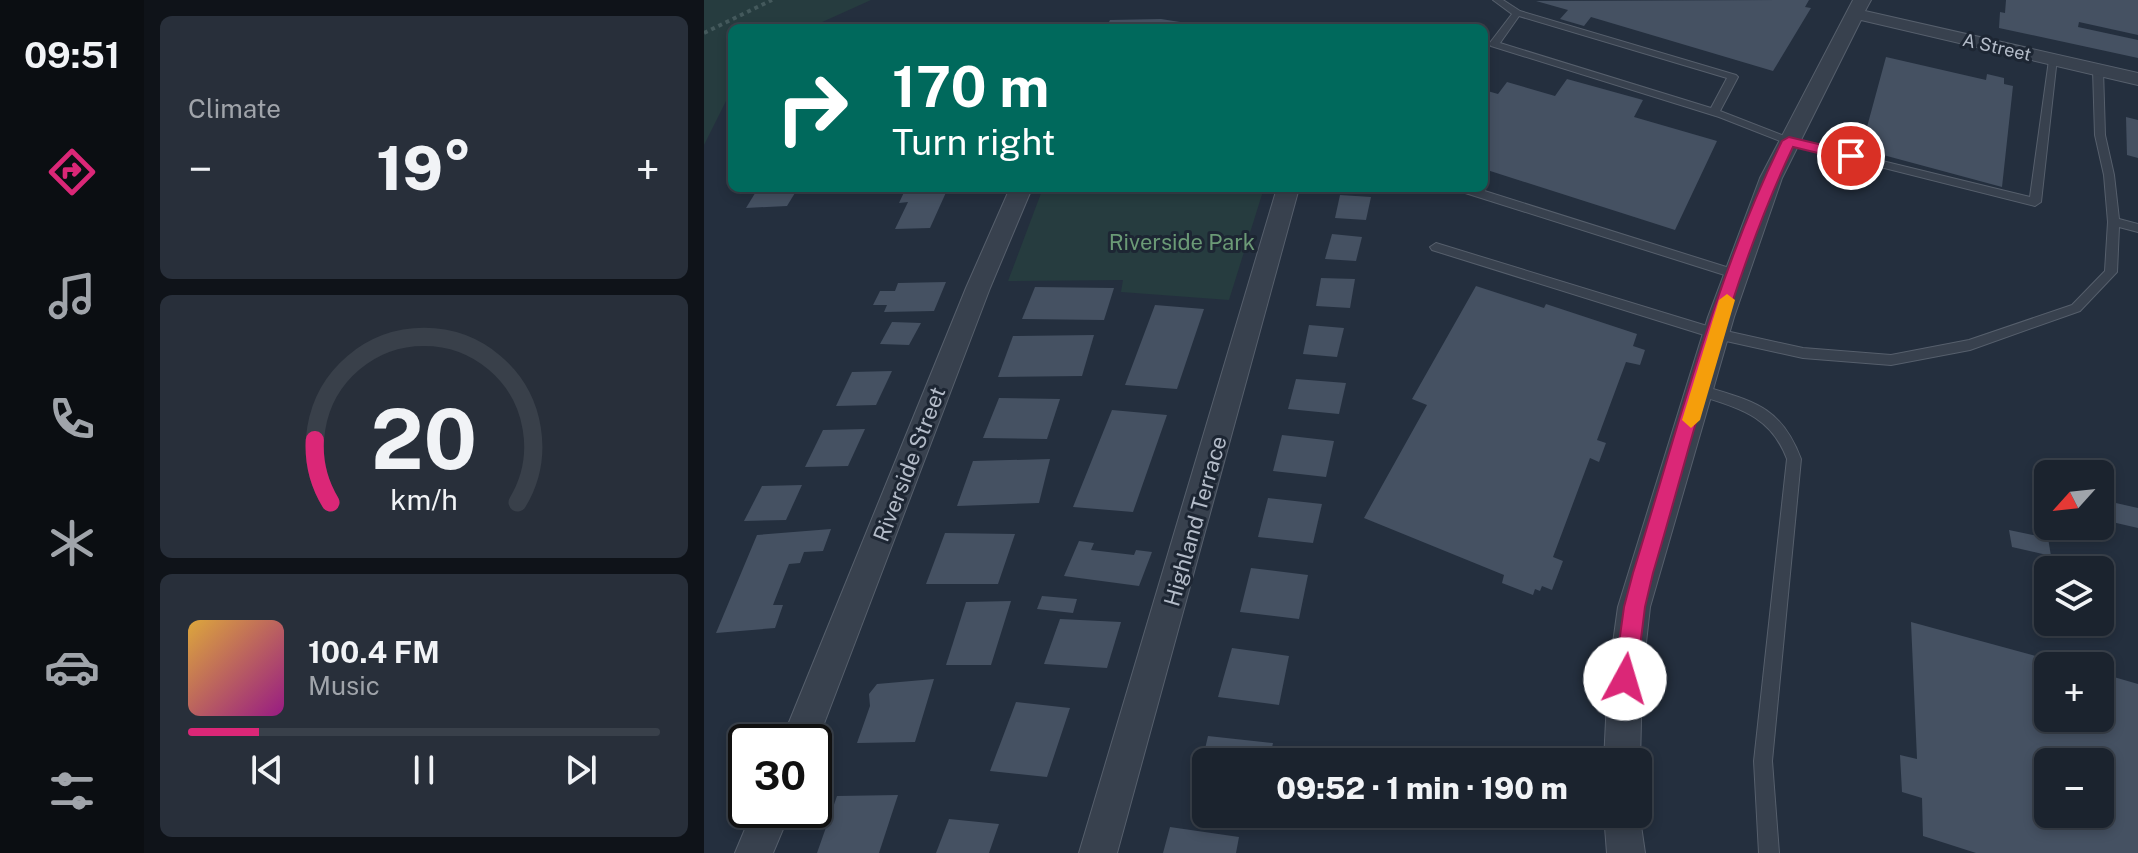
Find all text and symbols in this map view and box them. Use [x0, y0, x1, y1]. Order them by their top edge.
street label: A Street [1961, 29, 2033, 65]
text: 09:51 [24, 34, 120, 76]
text: 170 m [892, 54, 1049, 120]
icon: right [760, 56, 864, 160]
text: Climate [188, 93, 281, 124]
text: Turn right [892, 121, 1055, 163]
pin [1817, 122, 1885, 190]
text: 19° [376, 133, 472, 204]
icon: arrive [1829, 134, 1873, 178]
text: − [188, 143, 212, 195]
text: + [636, 143, 660, 195]
icon: directions [44, 144, 100, 200]
park label: Riverside Park [1109, 229, 1255, 255]
icon: music [44, 268, 100, 324]
street label: Riverside Street [868, 383, 950, 545]
text: 20 [371, 389, 477, 487]
icon: phone [44, 391, 100, 447]
street label: Highland Terrace [1158, 433, 1232, 609]
north arrow [2034, 460, 2114, 540]
map controls [2034, 460, 2114, 828]
text: km/h [390, 483, 458, 516]
icon: climate [44, 515, 100, 571]
button: layers [2034, 556, 2114, 636]
text: 100.4 FM [308, 634, 440, 670]
position arrow [1583, 637, 1667, 721]
icon: car [44, 639, 100, 695]
button: + [2034, 652, 2114, 732]
text: Music [308, 670, 380, 701]
speed limit sign: 30 [728, 724, 832, 828]
icon: previous [245, 748, 289, 792]
icon: pause [402, 748, 446, 792]
icon: next [559, 748, 603, 792]
button: − [2034, 748, 2114, 828]
icon: filters [44, 763, 100, 819]
text: 09:52 · 1 min · 190 m [1276, 770, 1568, 806]

